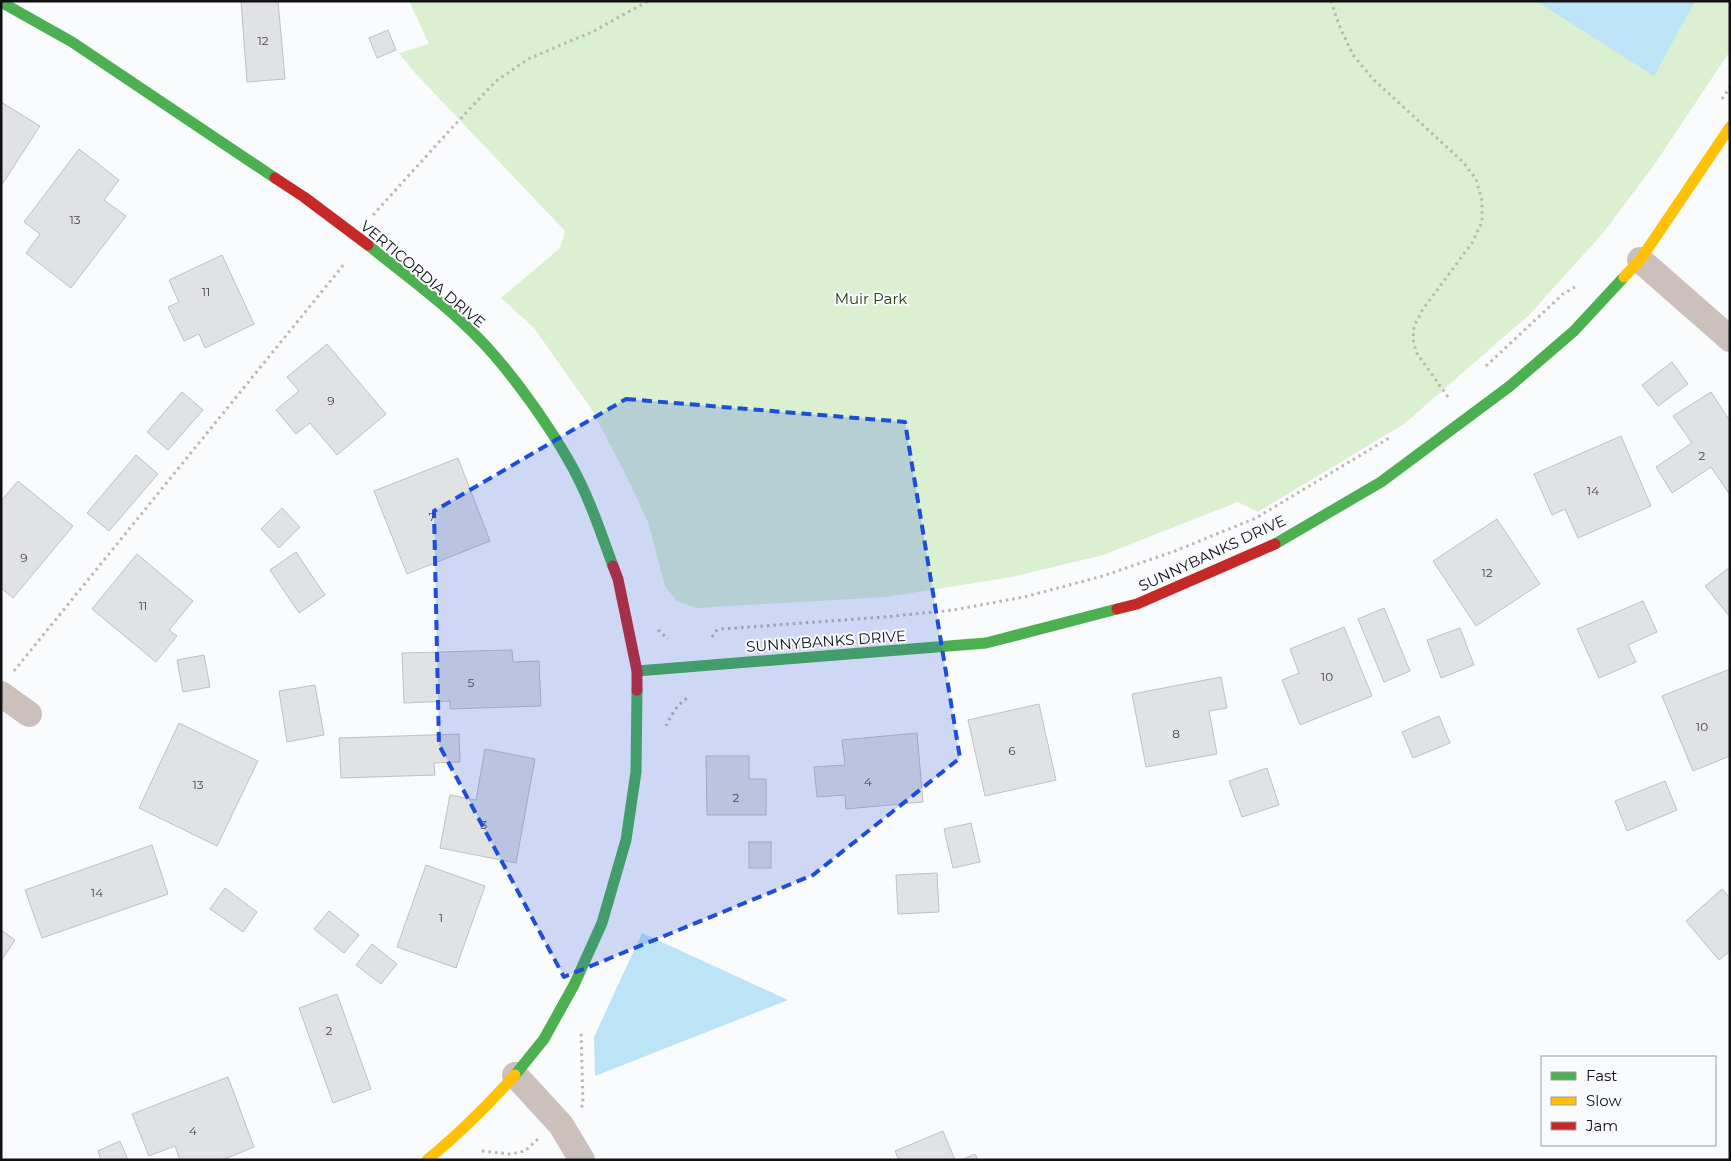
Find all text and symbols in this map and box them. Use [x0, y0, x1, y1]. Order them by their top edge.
house number: 12 [257, 33, 269, 48]
house number: 13 [69, 212, 81, 227]
street label: VERTICORDIA DRIVE [357, 216, 489, 332]
house number: 11 [202, 284, 210, 299]
park label: Muir Park [835, 289, 907, 308]
house number: 9 [327, 393, 335, 408]
house number: 2 [1699, 448, 1706, 463]
house number: 14 [1587, 483, 1599, 498]
house number: 7 [428, 509, 436, 524]
street label: SUNNYBANKS DRIVE [1135, 511, 1289, 595]
house number: 9 [20, 550, 28, 565]
house number: 12 [1481, 565, 1493, 580]
house number: 11 [139, 598, 147, 613]
street label: SUNNYBANKS DRIVE [745, 626, 907, 656]
house number: 10 [1321, 669, 1333, 684]
house number: 5 [468, 675, 475, 690]
house number: 10 [1696, 719, 1708, 734]
house number: 8 [1172, 726, 1180, 741]
house number: 6 [1008, 743, 1016, 758]
house number: 4 [864, 774, 872, 789]
house number: 13 [192, 777, 204, 792]
house number: 2 [733, 790, 740, 805]
house number: 3 [481, 817, 488, 832]
house number: 14 [91, 885, 103, 900]
house number: 1 [439, 910, 443, 925]
house number: 2 [326, 1023, 333, 1038]
legend [1541, 1056, 1716, 1146]
text: Fast [1586, 1066, 1617, 1085]
text: Slow [1586, 1091, 1622, 1110]
text: Jam [1585, 1116, 1618, 1135]
house number: 4 [189, 1123, 197, 1138]

